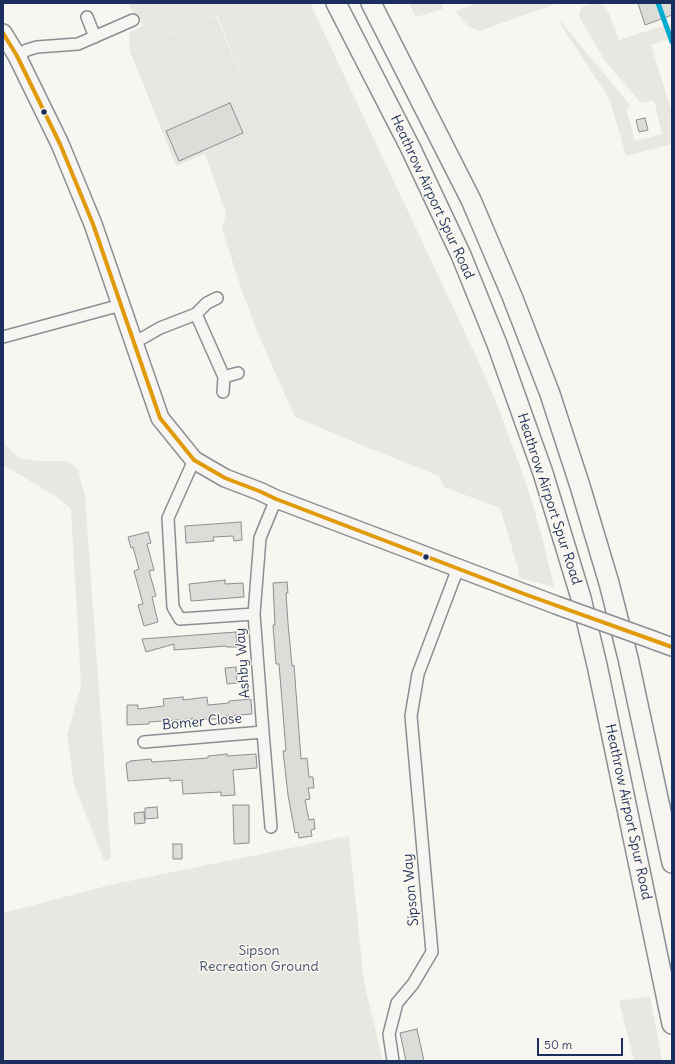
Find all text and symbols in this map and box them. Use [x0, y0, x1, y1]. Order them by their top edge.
unlabelled marker [39, 107, 49, 117]
street label: Heathrow Airport Spur Road [386, 112, 478, 282]
street label: Heathrow Airport Spur Road [513, 411, 585, 587]
unlabelled marker [421, 552, 431, 562]
street label: Ashby Way [232, 627, 254, 699]
street label: Bomer Close [161, 710, 243, 734]
street label: Heathrow Airport Spur Road [601, 723, 655, 901]
street label: Sipson Way [399, 853, 423, 927]
park label: Sipson Recreation Ground [199, 943, 319, 976]
scale bar [539, 1030, 625, 1056]
text: 50 m [544, 1037, 572, 1052]

